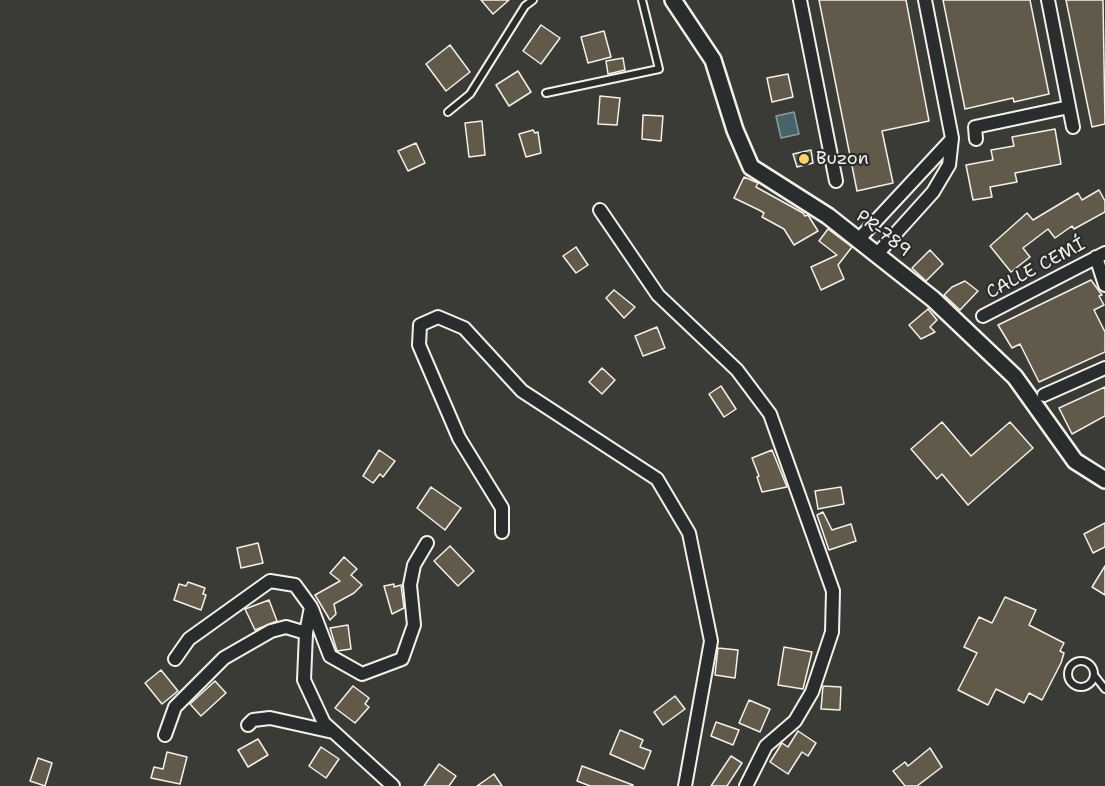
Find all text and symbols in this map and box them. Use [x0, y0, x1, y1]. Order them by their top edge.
place label: Buzon [816, 148, 869, 170]
marker: Buzon [797, 152, 811, 166]
street label: PR-789 [851, 206, 915, 262]
street label: CALLE CEMÍ [983, 234, 1089, 304]

